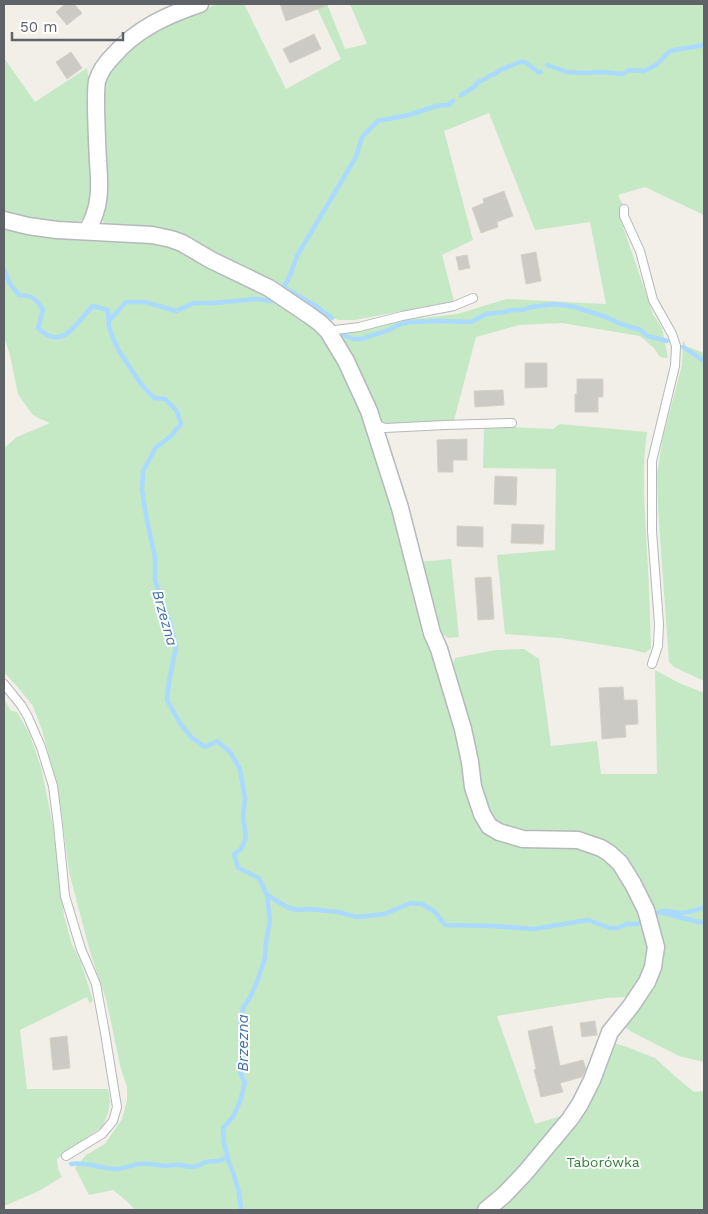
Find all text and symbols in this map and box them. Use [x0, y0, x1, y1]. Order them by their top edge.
scale bar [12, 10, 124, 42]
text: 50 m [20, 18, 57, 36]
water label: Brzezna [148, 588, 182, 648]
water label: Brzezna [234, 1014, 252, 1072]
park label: Taborówka [566, 1154, 640, 1170]

